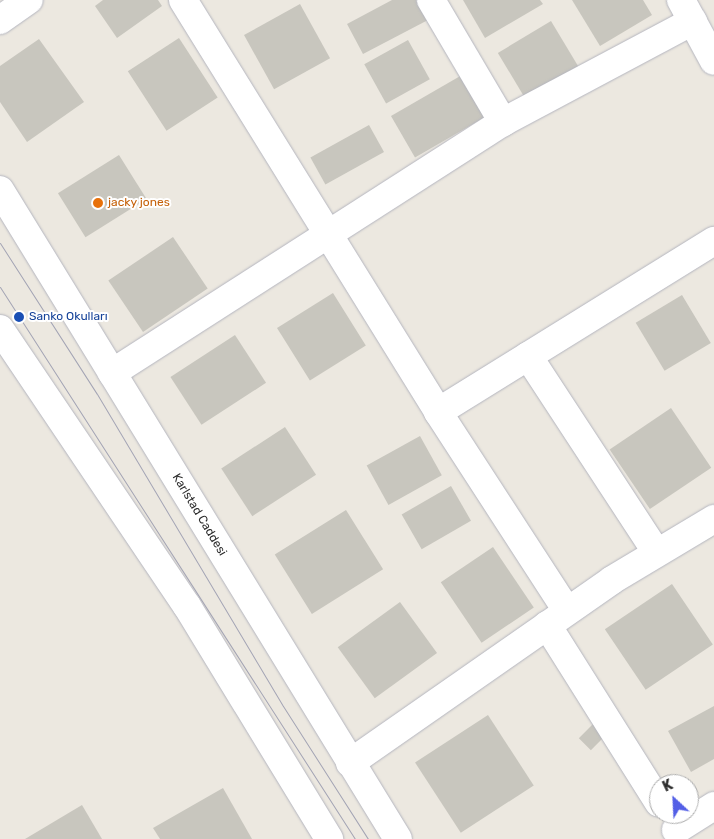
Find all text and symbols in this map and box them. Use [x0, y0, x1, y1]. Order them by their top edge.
place label: jacky jones [108, 196, 170, 210]
marker: jacky jones [92, 197, 104, 209]
place label: Sanko Okulları [29, 310, 108, 324]
marker: Sanko Okulları [13, 311, 25, 323]
street label: Karlstad Caddesi [169, 471, 229, 559]
north arrow [649, 774, 699, 824]
text: K [660, 776, 676, 796]

